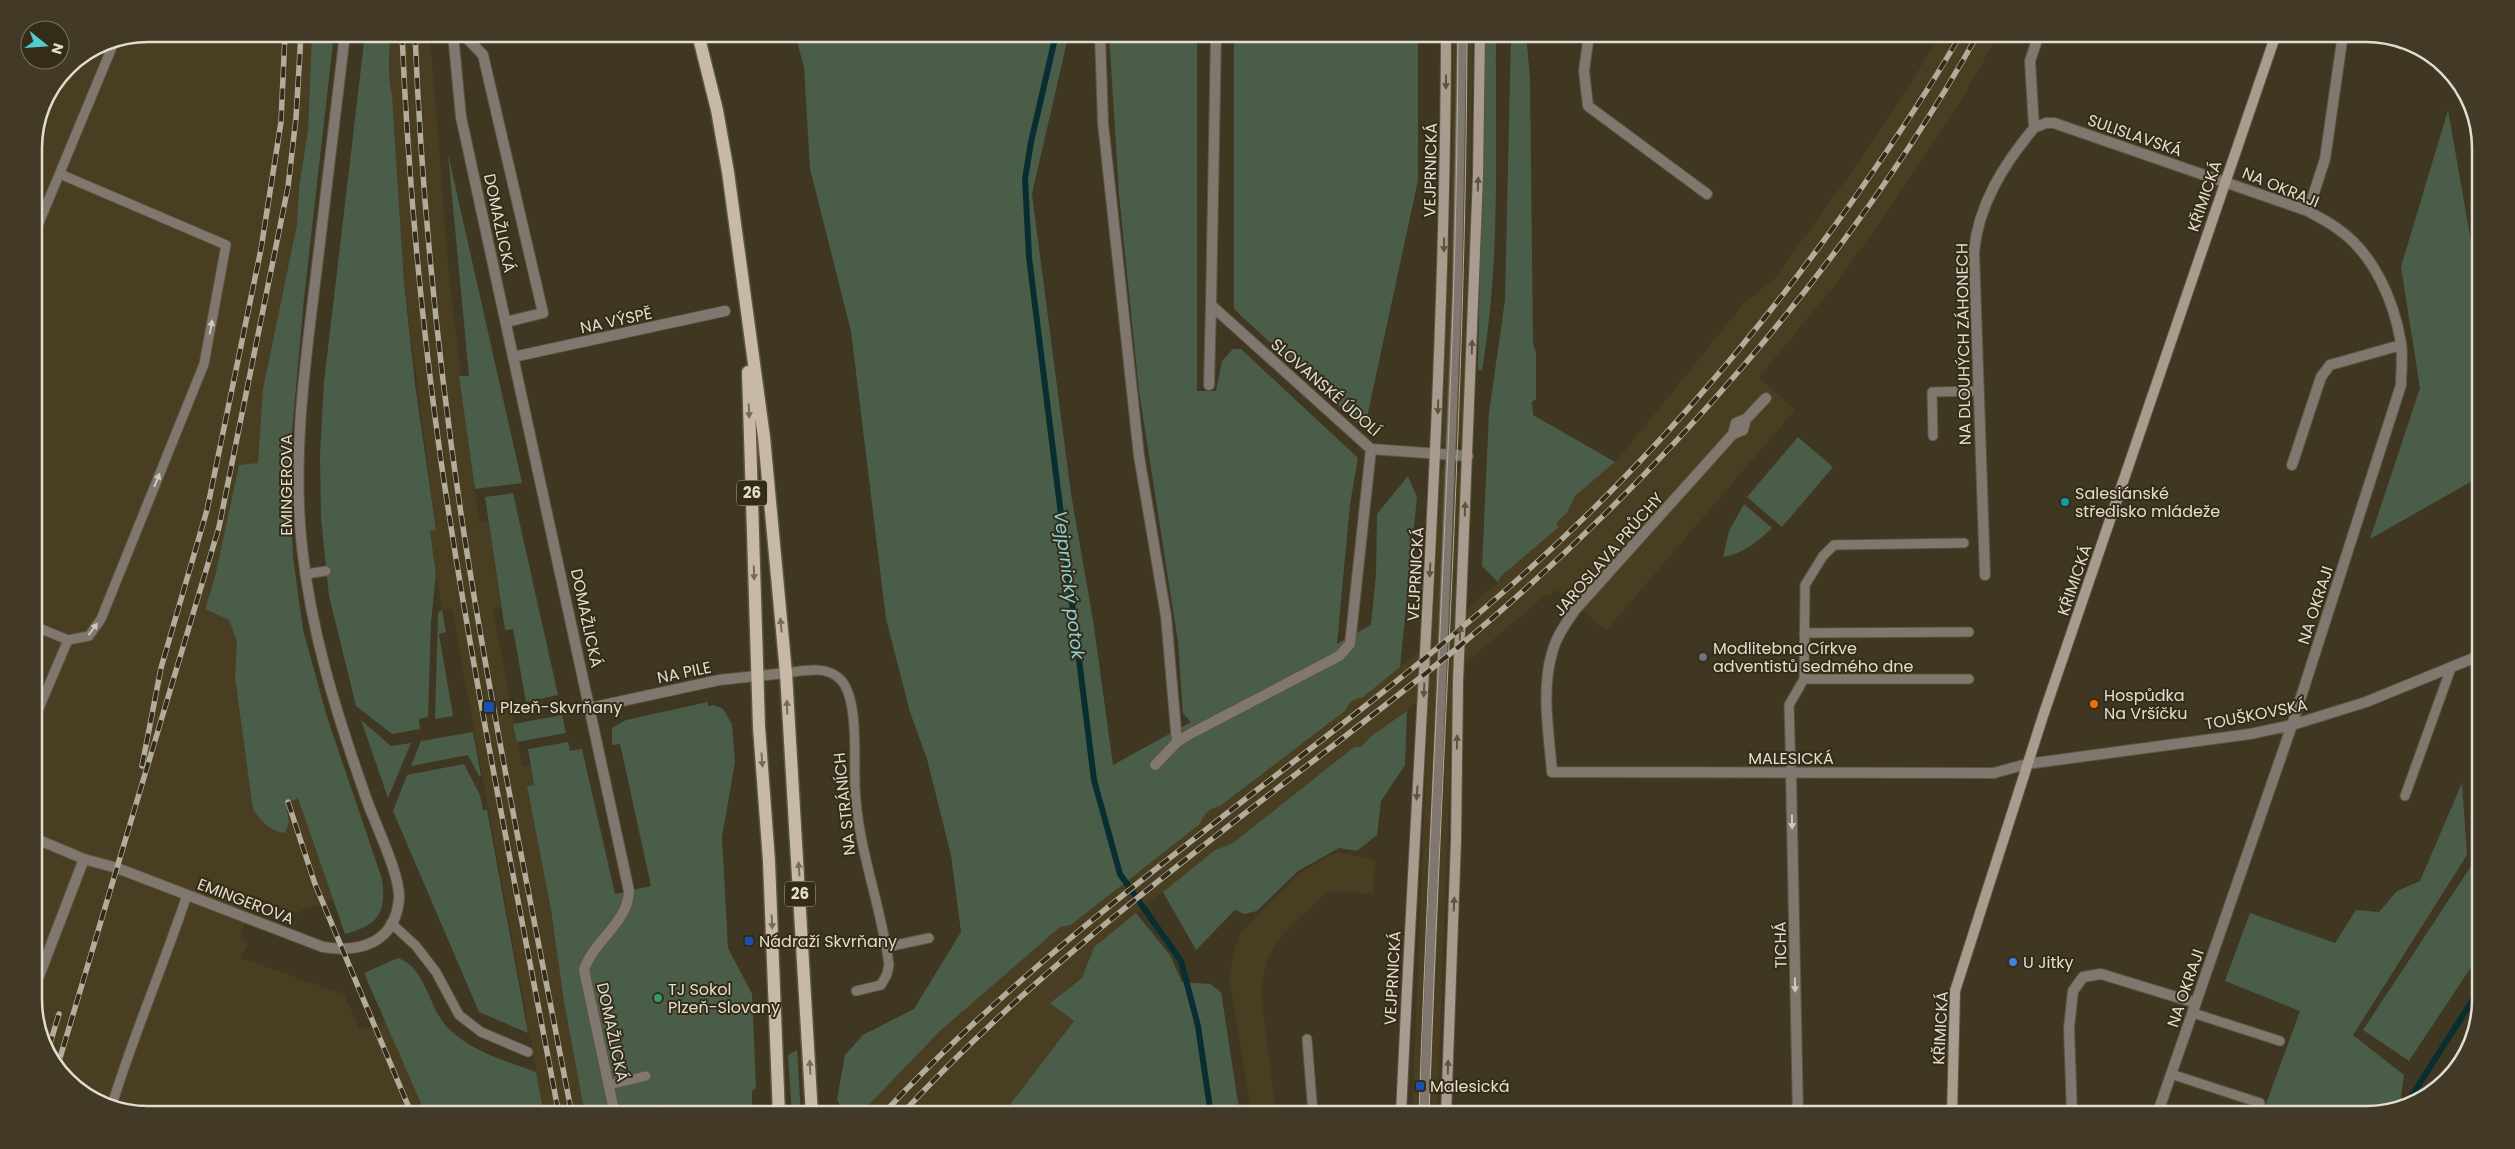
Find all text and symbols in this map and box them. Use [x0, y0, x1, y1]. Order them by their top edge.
north arrow [20, 20, 70, 70]
text: N [46, 41, 69, 57]
one-way arrow [1441, 75, 1449, 91]
street label: SULISLAVSKÁ [2084, 109, 2185, 162]
street label: VEJPRNICKÁ [1418, 122, 1443, 217]
street label: KŘIMICKÁ [2182, 157, 2227, 235]
street label: NA OKRAJI [2239, 162, 2323, 213]
street label: DOMAŽLICKÁ [478, 171, 521, 275]
one-way arrow [1474, 176, 1482, 192]
one-way arrow [1440, 237, 1448, 253]
street label: NA DLOUHÝCH ZÁHONECH [1950, 243, 1977, 445]
street label: NA VÝSPĚ [578, 302, 654, 339]
one-way arrow [207, 320, 215, 335]
street label: SLOVANSKÉ ÚDOLÍ [1266, 333, 1386, 442]
one-way arrow [1468, 338, 1476, 354]
one-way arrow [1434, 400, 1442, 416]
one-way arrow [745, 403, 753, 419]
street label: EMINGEROVA [275, 434, 298, 536]
one-way arrow [153, 472, 161, 487]
road number: 26 [737, 480, 767, 506]
place label: Salesiánské středisko mládeže [2075, 482, 2220, 523]
street label: JAROSLAVA PRŮCHY [1548, 487, 1669, 621]
marker: Salesiánské středisko mládeže [2059, 496, 2071, 508]
one-way arrow [1462, 501, 1470, 517]
water label: Vejprnický potok [1048, 509, 1091, 661]
street label: VEJPRNICKÁ [1402, 526, 1429, 622]
street label: KŘIMICKÁ [2052, 541, 2097, 619]
one-way arrow [1426, 562, 1434, 578]
street label: NA OKRAJI [2292, 563, 2339, 647]
street label: DOMAŽLICKÁ [565, 566, 608, 670]
one-way arrow [751, 566, 759, 582]
one-way arrow [777, 616, 785, 632]
one-way arrow [88, 623, 99, 636]
one-way arrow [1457, 625, 1465, 641]
place label: Modlitebna Církve adventistů sedmého dne [1713, 637, 1914, 678]
marker: Modlitebna Církve adventistů sedmého dne [1697, 651, 1709, 663]
street label: NA PILE [655, 656, 713, 689]
one-way arrow [1420, 682, 1428, 698]
place label: Hospůdka Na Vršíčku [2104, 684, 2188, 725]
street label: TOUŠKOVSKÁ [2203, 693, 2310, 736]
place label: Plzeň-Skvrňany [500, 696, 622, 719]
marker: Hospůdka Na Vršíčku [2088, 698, 2100, 710]
one-way arrow [783, 699, 791, 715]
marker: Plzeň-Skvrňany [482, 700, 496, 714]
one-way arrow [1453, 733, 1461, 749]
street label: MALESICKÁ [1748, 747, 1834, 770]
street label: NA STRÁNÍCH [828, 751, 861, 857]
one-way arrow [758, 752, 766, 768]
one-way arrow [1413, 785, 1421, 801]
one-way arrow [1788, 815, 1796, 831]
one-way arrow [794, 861, 802, 877]
street label: EMINGEROVA [194, 873, 298, 931]
road number: 26 [785, 882, 815, 906]
one-way arrow [1450, 896, 1458, 912]
one-way arrow [768, 914, 776, 930]
street label: TICHÁ [1769, 921, 1792, 969]
place label: Nádraží Skvrňany [759, 930, 897, 953]
street label: VEJPRNICKÁ [1379, 930, 1406, 1026]
marker: Nádraží Skvrňany [743, 935, 755, 947]
street label: NA OKRAJI [2161, 946, 2210, 1030]
place label: U Jitky [2023, 951, 2074, 974]
marker: U Jitky [2007, 956, 2019, 968]
one-way arrow [1791, 977, 1799, 993]
place label: TJ Sokol Plzeň-Slovany [668, 978, 780, 1019]
street label: DOMAŽLICKÁ [591, 980, 634, 1084]
street label: KŘIMICKÁ [1927, 990, 1954, 1065]
marker: TJ Sokol Plzeň-Slovany [652, 992, 664, 1004]
one-way arrow [806, 1058, 814, 1074]
one-way arrow [1444, 1058, 1452, 1074]
place label: Malesická [1430, 1075, 1510, 1098]
marker: Malesická [1414, 1080, 1426, 1092]

